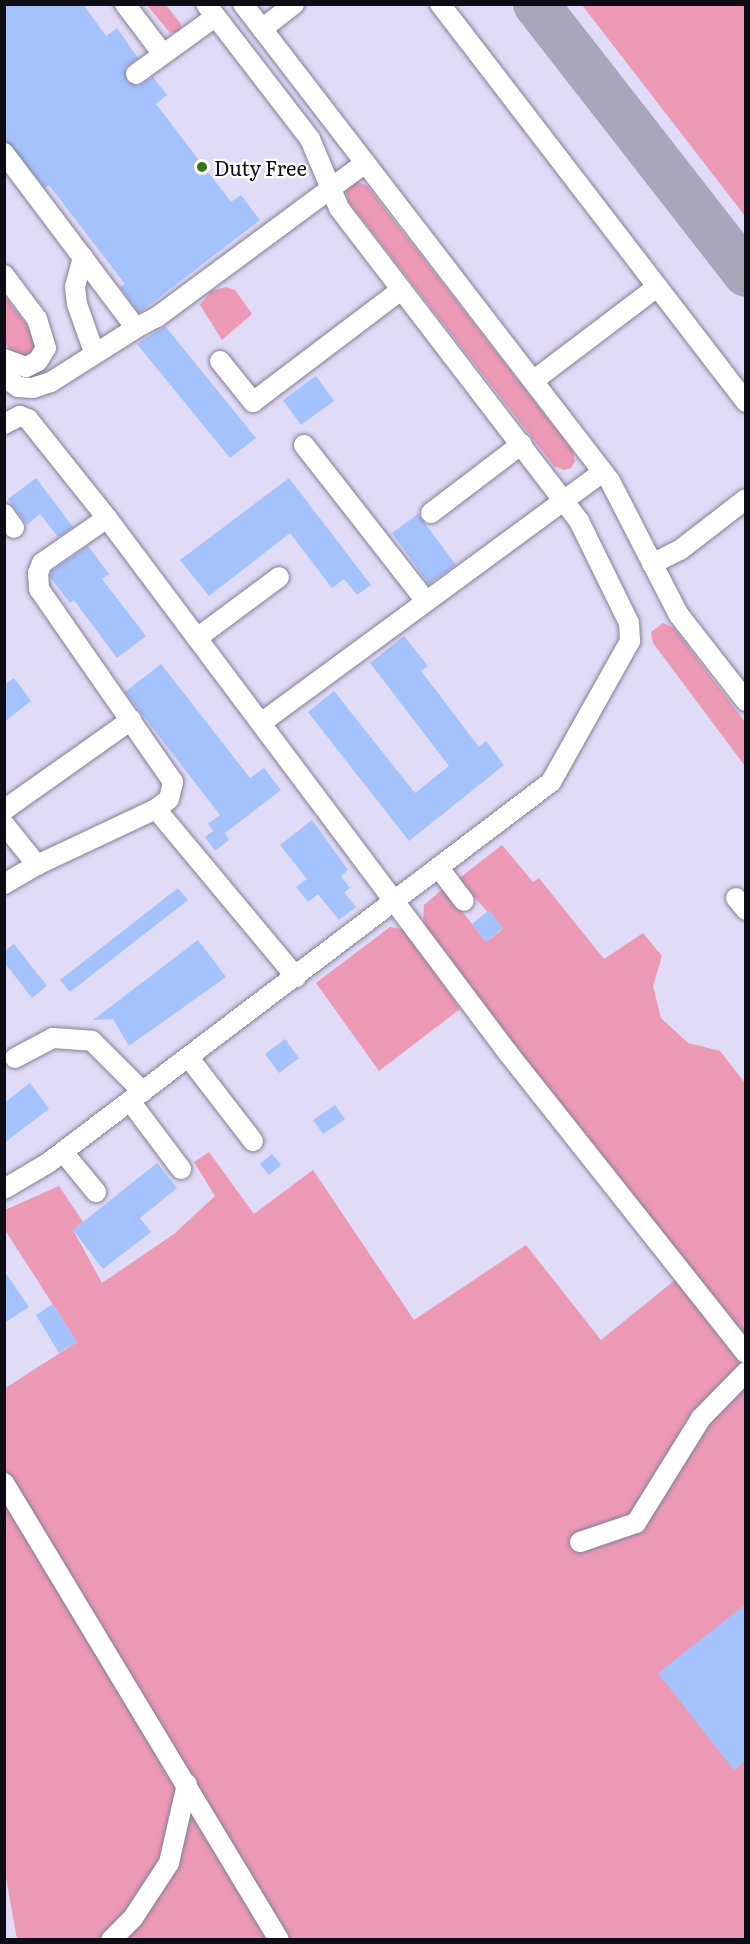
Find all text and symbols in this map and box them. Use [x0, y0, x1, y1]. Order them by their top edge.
place label: Duty Free [214, 155, 307, 179]
marker: Duty Free [195, 160, 209, 174]

